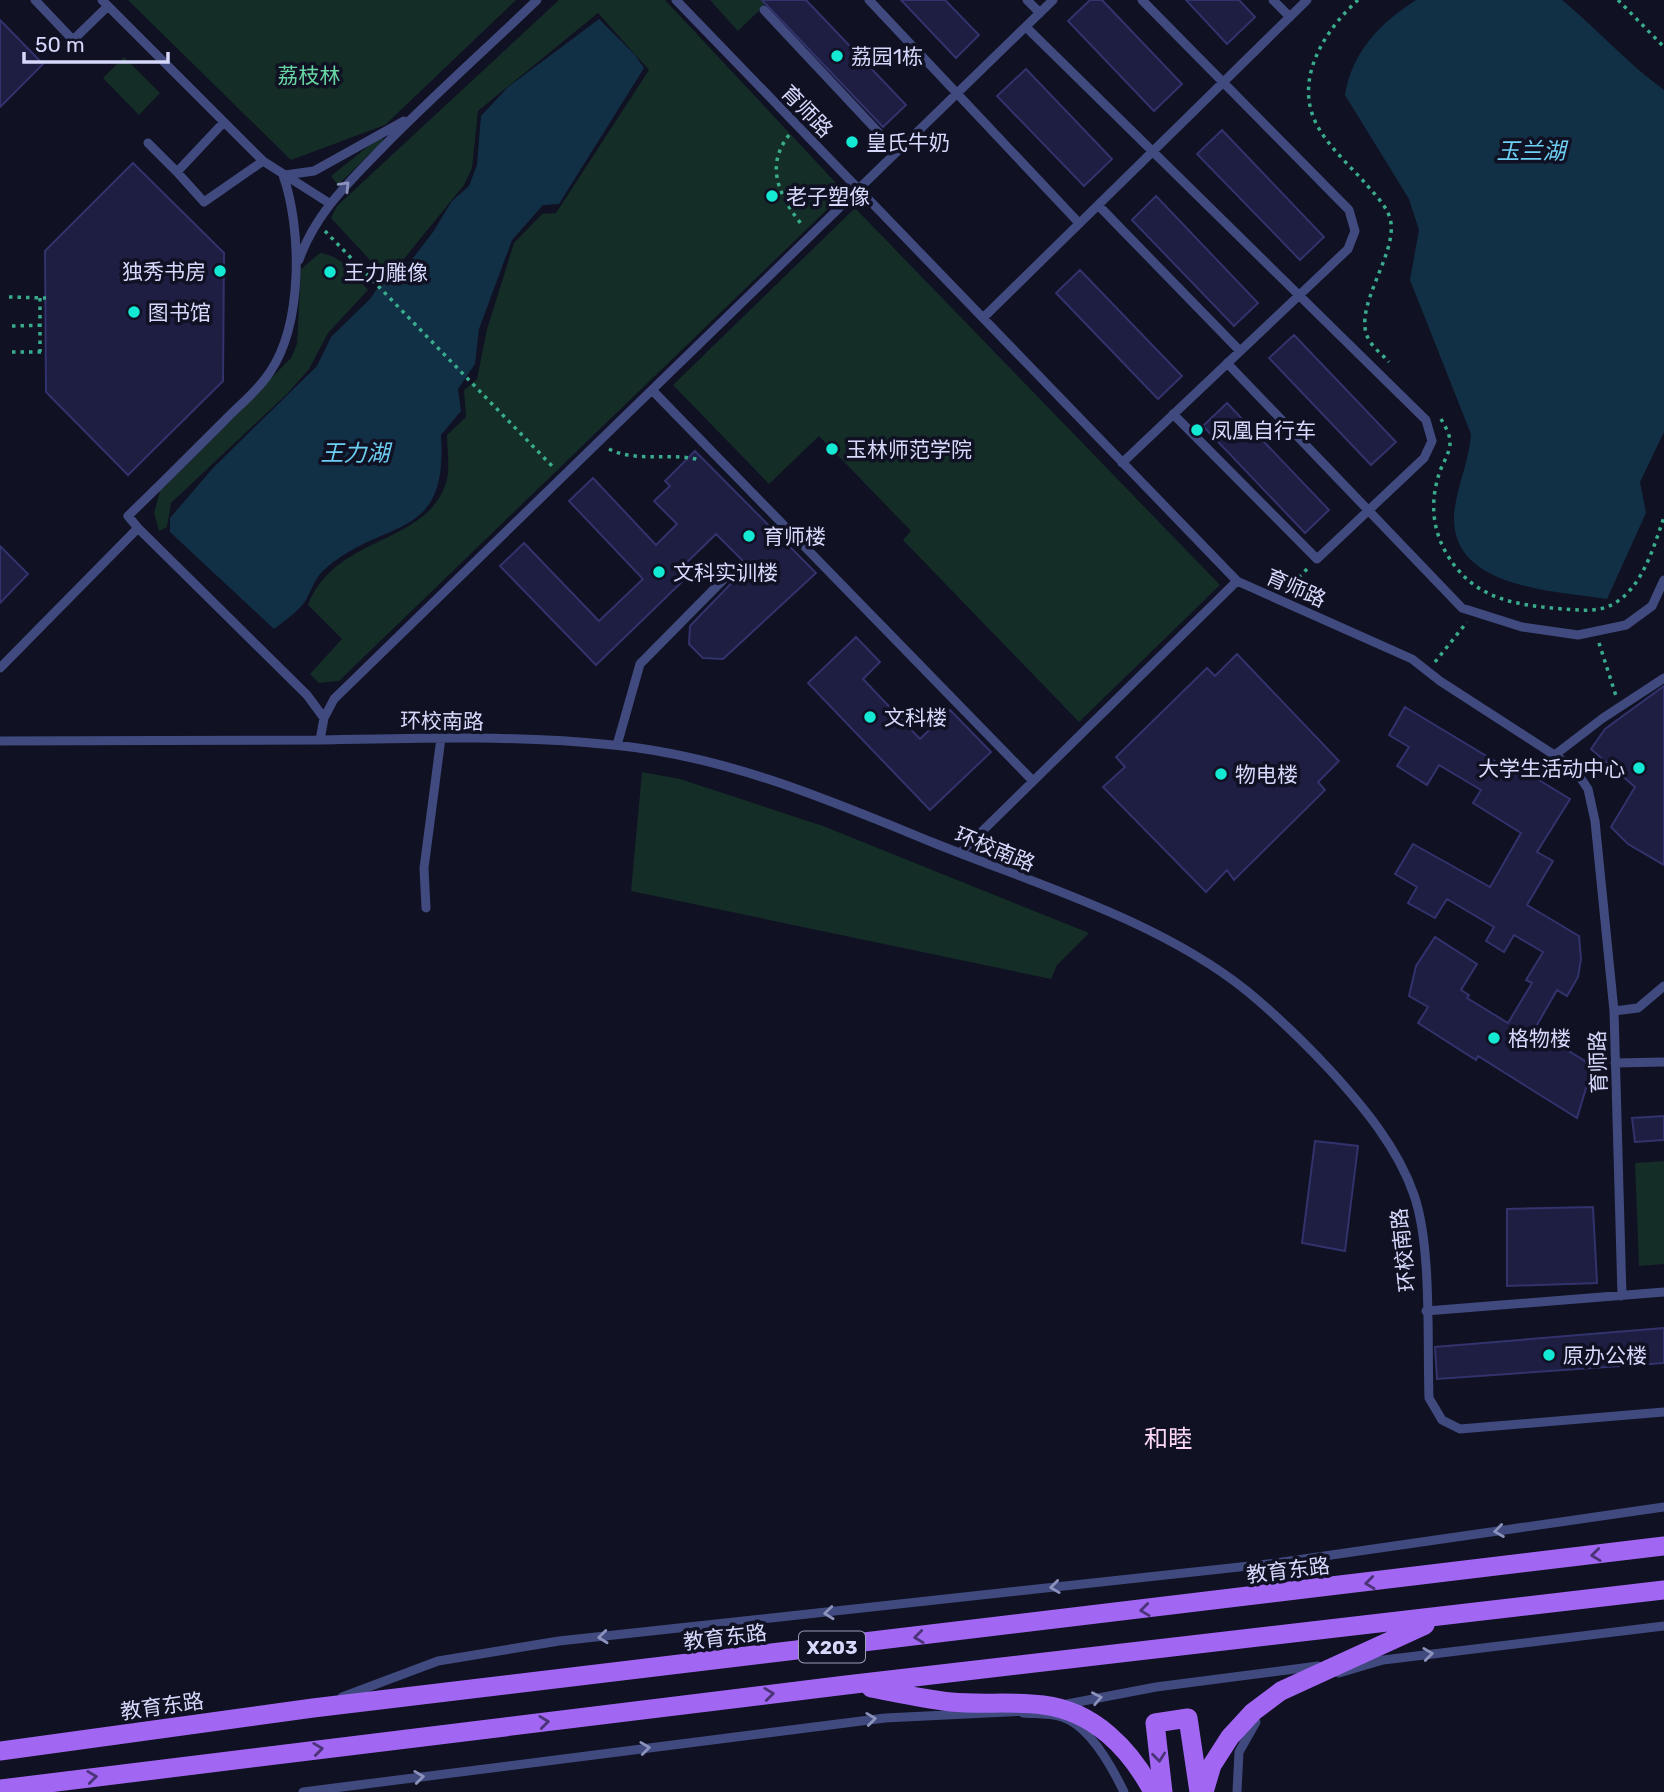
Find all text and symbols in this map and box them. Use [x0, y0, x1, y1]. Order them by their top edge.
scale bar [24, 21, 168, 65]
text: 50 m [35, 32, 85, 57]
place label: 荔园1栋 [851, 44, 923, 69]
marker: 荔园1栋 [829, 48, 845, 64]
park label: 荔枝林 [278, 63, 341, 88]
street label: 育师路 [776, 80, 838, 142]
place label: 皇氏牛奶 [866, 130, 950, 155]
marker: 皇氏牛奶 [844, 134, 860, 150]
water label: 玉兰湖 [1497, 137, 1569, 165]
one-way arrow [337, 181, 350, 194]
place label: 老子塑像 [786, 184, 870, 209]
marker: 老子塑像 [764, 188, 780, 204]
place label: 独秀书房 [122, 259, 206, 284]
place label: 王力雕像 [344, 260, 428, 285]
marker: 独秀书房 [212, 263, 228, 279]
marker: 王力雕像 [322, 264, 338, 280]
place label: 图书馆 [148, 300, 211, 325]
marker: 图书馆 [126, 304, 142, 320]
place label: 凤凰自行车 [1211, 418, 1316, 443]
marker: 凤凰自行车 [1189, 422, 1205, 438]
place label: 玉林师范学院 [846, 437, 972, 462]
water label: 王力湖 [321, 439, 393, 467]
marker: 玉林师范学院 [824, 441, 840, 457]
place label: 育师楼 [763, 524, 826, 549]
marker: 育师楼 [741, 528, 757, 544]
place label: 文科实训楼 [673, 560, 778, 585]
marker: 文科实训楼 [651, 564, 667, 580]
street label: 育师路 [1262, 564, 1330, 612]
place label: 文科楼 [884, 705, 947, 730]
street label: 环校南路 [400, 708, 484, 734]
marker: 文科楼 [862, 709, 878, 725]
place label: 大学生活动中心 [1478, 756, 1625, 781]
marker: 大学生活动中心 [1631, 760, 1647, 776]
place label: 物电楼 [1235, 762, 1298, 787]
marker: 物电楼 [1213, 766, 1229, 782]
street label: 环校南路 [951, 822, 1039, 876]
place label: 格物楼 [1508, 1026, 1571, 1051]
marker: 格物楼 [1486, 1030, 1502, 1046]
street label: 育师路 [1584, 1030, 1612, 1094]
street label: 环校南路 [1386, 1207, 1420, 1293]
place label: 原办公楼 [1563, 1343, 1647, 1368]
marker: 原办公楼 [1541, 1347, 1557, 1363]
district label: 和睦 [1144, 1425, 1192, 1453]
one-way arrow [1494, 1523, 1505, 1538]
one-way arrow [1590, 1547, 1602, 1562]
street label: 教育东路 [1245, 1552, 1331, 1588]
one-way arrow [1365, 1575, 1376, 1590]
one-way arrow [1049, 1580, 1061, 1595]
one-way arrow [1139, 1602, 1150, 1617]
one-way arrow [823, 1605, 834, 1620]
street label: 教育东路 [682, 1619, 768, 1655]
one-way arrow [597, 1629, 609, 1644]
one-way arrow [913, 1629, 925, 1644]
road number: X203 [799, 1632, 865, 1662]
one-way arrow [1422, 1647, 1434, 1662]
one-way arrow [764, 1686, 775, 1701]
street label: 教育东路 [119, 1688, 205, 1724]
one-way arrow [1091, 1692, 1103, 1707]
one-way arrow [865, 1712, 877, 1727]
one-way arrow [538, 1714, 549, 1729]
one-way arrow [639, 1741, 651, 1756]
one-way arrow [312, 1742, 324, 1757]
one-way arrow [1151, 1751, 1166, 1762]
one-way arrow [86, 1770, 98, 1785]
one-way arrow [414, 1770, 425, 1785]

